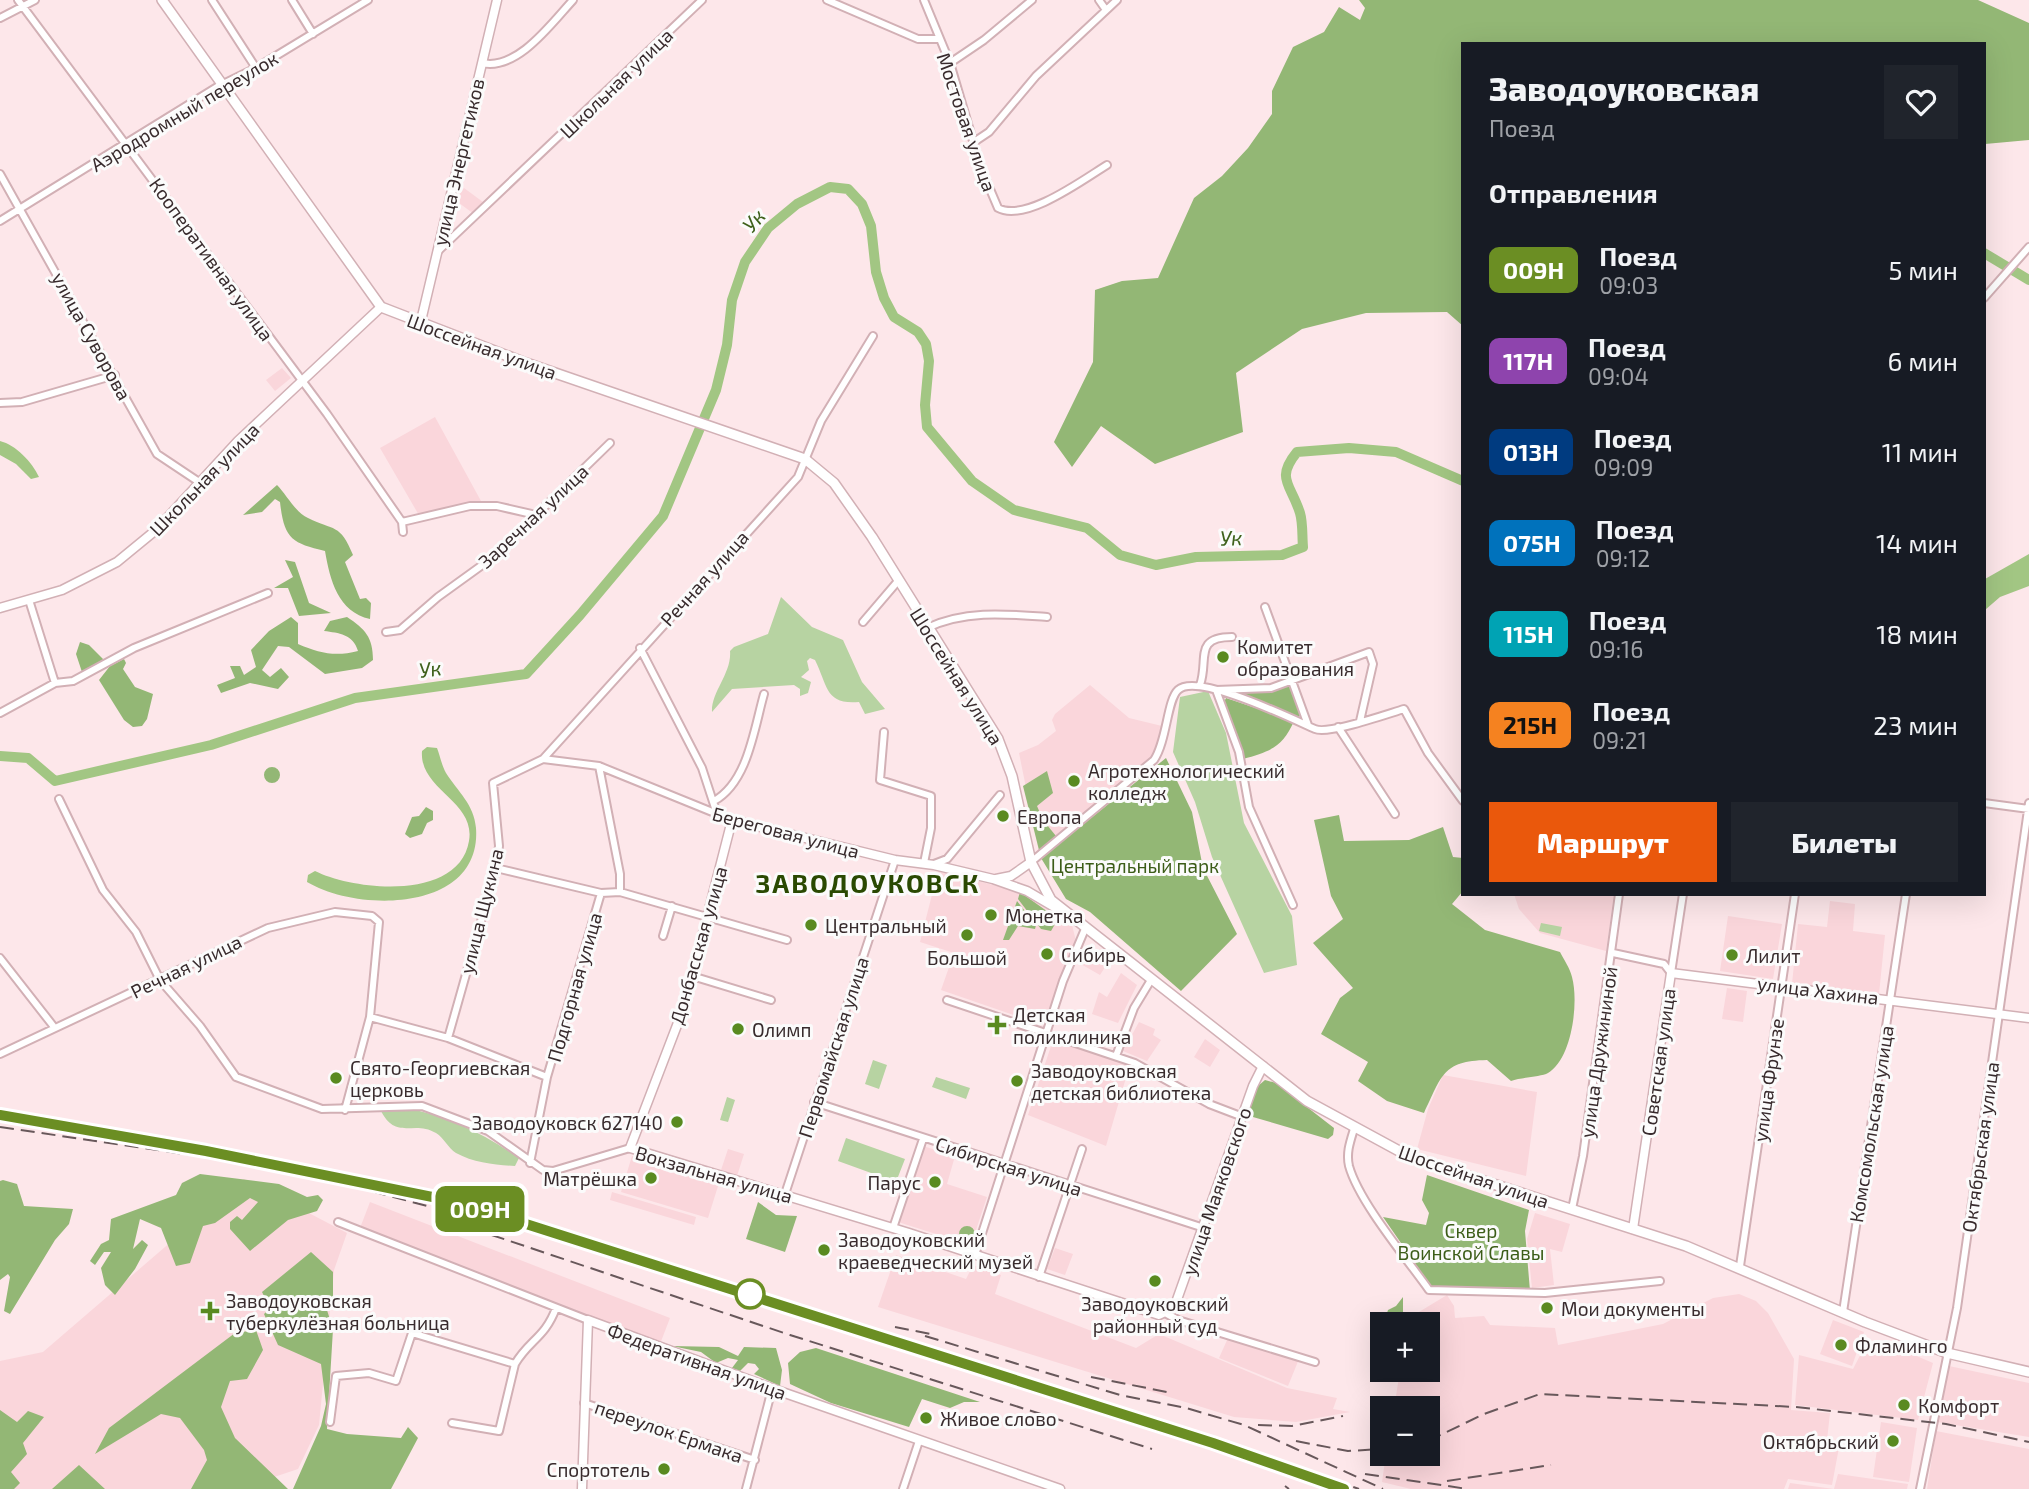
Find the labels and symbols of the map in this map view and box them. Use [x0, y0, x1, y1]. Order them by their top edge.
street label: Школьная улица [555, 23, 678, 143]
street label: Аэродромный переулок [86, 46, 282, 177]
street label: Мостовая улица [931, 49, 1002, 195]
street label: улица Энергетиков [428, 76, 489, 248]
street label: Кооперативная улица [144, 173, 279, 346]
water label: Ук [736, 203, 770, 237]
street label: улица Суворова [47, 268, 137, 404]
street label: Шоссейная улица [404, 308, 560, 385]
street label: Школьная улица [144, 418, 264, 541]
street label: Заречная улица [473, 459, 593, 573]
water label: Ук [1220, 524, 1242, 550]
street label: Речная улица [655, 525, 754, 631]
street label: Шоссейная улица [905, 603, 1008, 749]
place label: Комитет образования [1237, 635, 1354, 680]
marker: Комитет образования [1215, 649, 1231, 665]
water label: Ук [417, 654, 443, 682]
place label: Агротехнологический колледж [1088, 759, 1285, 804]
marker: Агротехнологический колледж [1066, 773, 1082, 789]
street label: Береговая улица [710, 801, 862, 864]
place label: Европа [1017, 805, 1082, 828]
marker: Европа [995, 808, 1011, 824]
street label: улица Щукина [454, 846, 509, 976]
park label: Центральный парк [1051, 854, 1219, 877]
street label: Донбасская улица [664, 863, 733, 1027]
district label: ЗАВОДОУКОВСК [756, 867, 980, 898]
place label: Монетка [1005, 904, 1083, 927]
marker: Монетка [983, 907, 999, 923]
street label: Подгорная улица [542, 910, 607, 1065]
place label: Центральный [825, 914, 947, 937]
marker: Центральный [803, 917, 819, 933]
marker: Большой [959, 927, 975, 943]
street label: Речная улица [127, 929, 246, 1004]
place label: Сибирь [1061, 943, 1126, 966]
place label: Лилит [1746, 944, 1801, 967]
place label: Большой [927, 946, 1007, 969]
marker: Сибирь [1039, 946, 1055, 962]
marker: Лилит [1724, 947, 1740, 963]
street label: Первомайская улица [793, 954, 874, 1141]
street label: улица Дружининой [1575, 965, 1622, 1139]
street label: улица Хахина [1756, 971, 1880, 1010]
street label: Советская улица [1636, 987, 1681, 1137]
place label: Детская поликлиника [1013, 1003, 1131, 1048]
marker: Детская поликлиника [987, 1015, 1007, 1035]
street label: улица Фрунзе [1748, 1017, 1789, 1144]
place label: Олимп [752, 1018, 812, 1041]
marker: Олимп [730, 1021, 746, 1037]
street label: Комсомольская улица [1844, 1024, 1899, 1224]
place label: Свято-Георгиевская церковь [350, 1056, 530, 1101]
place label: Заводоуковская детская библиотека [1031, 1059, 1211, 1104]
street label: Октябрьская улица [1957, 1060, 2004, 1234]
marker: Свято-Георгиевская церковь [328, 1070, 344, 1086]
marker: Заводоуковская детская библиотека [1009, 1073, 1025, 1089]
street label: улица Маяковского [1176, 1104, 1256, 1278]
place label: Заводоуковск 627140 [472, 1111, 663, 1135]
marker: Заводоуковск 627140 [669, 1114, 685, 1130]
street label: Сибирская улица [932, 1131, 1085, 1201]
street label: Шоссейная улица [1395, 1139, 1552, 1213]
street label: Вокзальная улица [633, 1141, 795, 1208]
place label: Матрёшка [543, 1167, 637, 1190]
marker: Матрёшка [643, 1170, 659, 1186]
place label: Парус [867, 1171, 921, 1195]
marker: Парус [927, 1174, 943, 1190]
line badge: 009Н [431, 1186, 529, 1232]
park label: Сквер Воинской Славы [1398, 1219, 1544, 1264]
place label: Заводоуковский краеведческий музей [838, 1228, 1033, 1274]
marker: Заводоуковский краеведческий музей [816, 1242, 832, 1258]
marker: Заводоуковский районный суд [1147, 1273, 1163, 1289]
unlabelled marker [735, 1279, 765, 1309]
place label: Заводоуковская туберкулёзная больница [226, 1289, 450, 1335]
place label: Заводоуковский районный суд [1081, 1292, 1229, 1338]
place label: Мои документы [1561, 1297, 1705, 1321]
marker: Мои документы [1539, 1300, 1555, 1316]
marker: Заводоуковская туберкулёзная больница [200, 1301, 220, 1321]
street label: Федеративная улица [604, 1318, 790, 1405]
place label: Фламинго [1855, 1334, 1948, 1357]
marker: Фламинго [1833, 1337, 1849, 1353]
place label: Комфорт [1918, 1394, 1999, 1417]
street label: переулок Ермака [592, 1395, 746, 1468]
marker: Комфорт [1896, 1397, 1912, 1413]
place label: Живое слово [940, 1407, 1057, 1430]
marker: Живое слово [918, 1410, 934, 1426]
place label: Октябрьский [1763, 1430, 1879, 1453]
marker: Октябрьский [1885, 1433, 1901, 1449]
place label: Спортотель [547, 1458, 650, 1481]
marker: Спортотель [656, 1461, 672, 1477]

